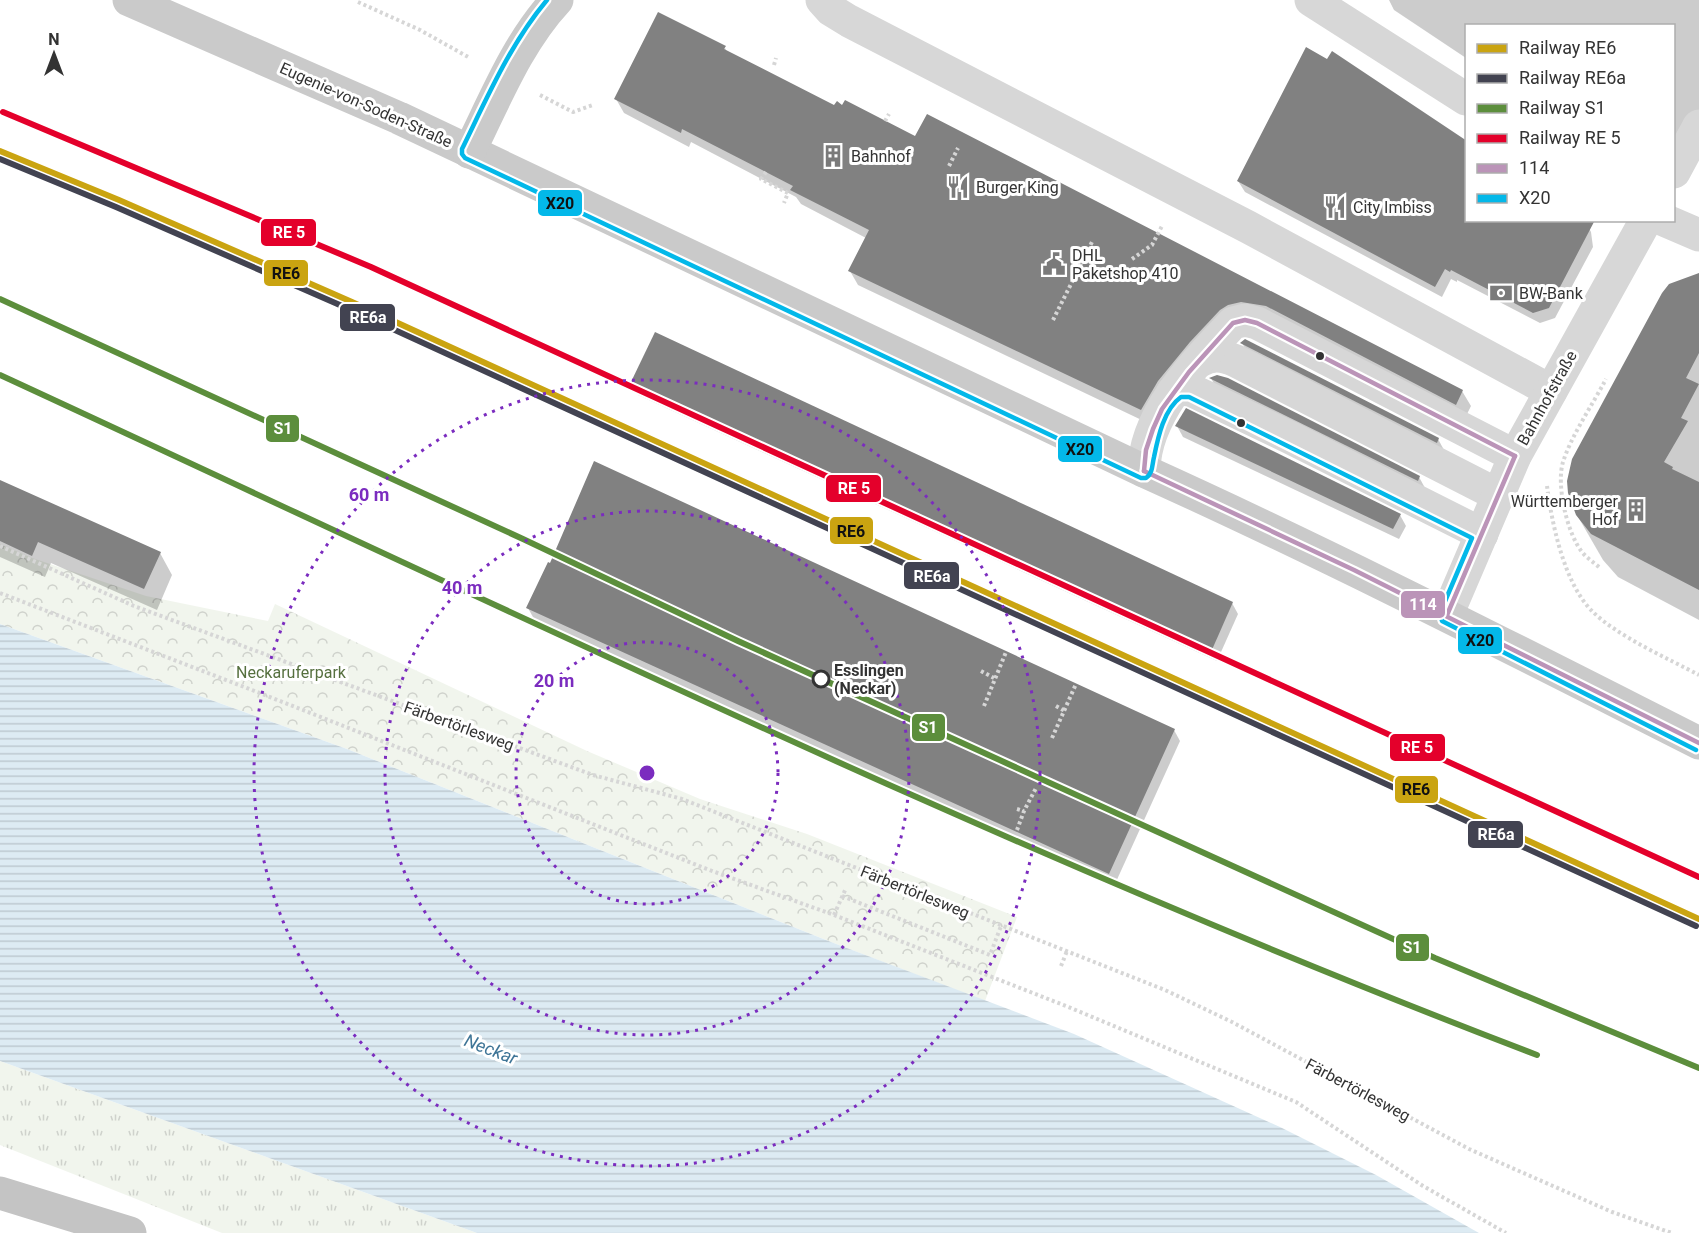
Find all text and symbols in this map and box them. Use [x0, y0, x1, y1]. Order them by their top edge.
north arrow [24, 24, 84, 84]
legend [1465, 24, 1675, 222]
text: N [48, 30, 60, 49]
text: Railway RE6 [1519, 37, 1616, 58]
street label: Eugenie-von-Soden-Straße [277, 58, 455, 152]
text: Railway RE6a [1519, 67, 1626, 88]
text: Railway S1 [1519, 97, 1606, 118]
text: Railway RE 5 [1519, 127, 1621, 148]
building icon: Bahnhof [820, 143, 846, 169]
place label: Bahnhof [851, 147, 911, 166]
text: 114 [1519, 157, 1549, 178]
restaurant icon: Burger King [945, 174, 971, 200]
place label: Burger King [976, 178, 1059, 197]
text: X20 [1519, 187, 1551, 208]
line badge: X20 [537, 189, 583, 217]
text: X20 [546, 194, 574, 213]
restaurant icon: City Imbiss [1322, 194, 1348, 220]
place label: City Imbiss [1353, 198, 1432, 217]
line badge: RE 5 [260, 218, 317, 247]
text: RE 5 [273, 223, 305, 242]
place label: DHL Paketshop 410 [1072, 246, 1179, 283]
public building icon: DHL Paketshop 410 [1041, 251, 1067, 277]
line badge: RE6 [263, 259, 309, 287]
text: RE6 [272, 264, 300, 283]
bank icon: BW-Bank [1488, 280, 1514, 306]
place label: BW-Bank [1519, 284, 1584, 303]
line badge: RE6a [339, 303, 396, 332]
text: RE6a [350, 308, 387, 327]
street label: Bahnhofstraße [1513, 347, 1581, 449]
unlabelled marker [1314, 350, 1326, 362]
line badge: S1 [265, 414, 300, 443]
unlabelled marker [1235, 417, 1247, 429]
text: S1 [273, 419, 293, 438]
line badge: X20 [1057, 435, 1103, 463]
text: X20 [1066, 440, 1094, 459]
line badge: RE 5 [825, 474, 882, 503]
text: RE 5 [838, 479, 870, 498]
text: 60 m [349, 484, 389, 505]
place label: Württemberger Hof [1511, 492, 1619, 529]
building icon: Württemberger Hof [1623, 497, 1649, 523]
line badge: RE6 [829, 516, 874, 545]
text: RE6 [837, 522, 865, 541]
line badge: RE6a [903, 561, 960, 590]
text: RE6a [914, 567, 951, 586]
text: 40 m [442, 577, 482, 598]
line badge: 114 [1400, 590, 1446, 619]
text: 114 [1409, 595, 1437, 614]
line badge: X20 [1457, 626, 1503, 655]
text: X20 [1466, 631, 1494, 650]
place label: Esslingen (Neckar) [834, 661, 904, 698]
park label: Neckaruferpark [236, 663, 347, 682]
text: 20 m [534, 670, 574, 691]
marker: Esslingen (Neckar) [812, 670, 830, 688]
street label: Färbertörlesweg [401, 697, 517, 755]
line badge: S1 [911, 713, 946, 742]
text: S1 [918, 718, 938, 737]
line badge: RE 5 [1389, 733, 1446, 762]
text: RE 5 [1401, 738, 1433, 757]
centre of rings [637, 763, 657, 783]
line badge: RE6 [1394, 775, 1439, 804]
text: RE6 [1402, 780, 1430, 799]
line badge: RE6a [1467, 820, 1524, 849]
text: RE6a [1478, 825, 1515, 844]
street label: Färbertörlesweg [858, 862, 972, 922]
line badge: S1 [1395, 933, 1430, 962]
text: S1 [1402, 938, 1422, 957]
water label: Neckar [462, 1029, 521, 1069]
street label: Färbertörlesweg [1302, 1054, 1414, 1126]

